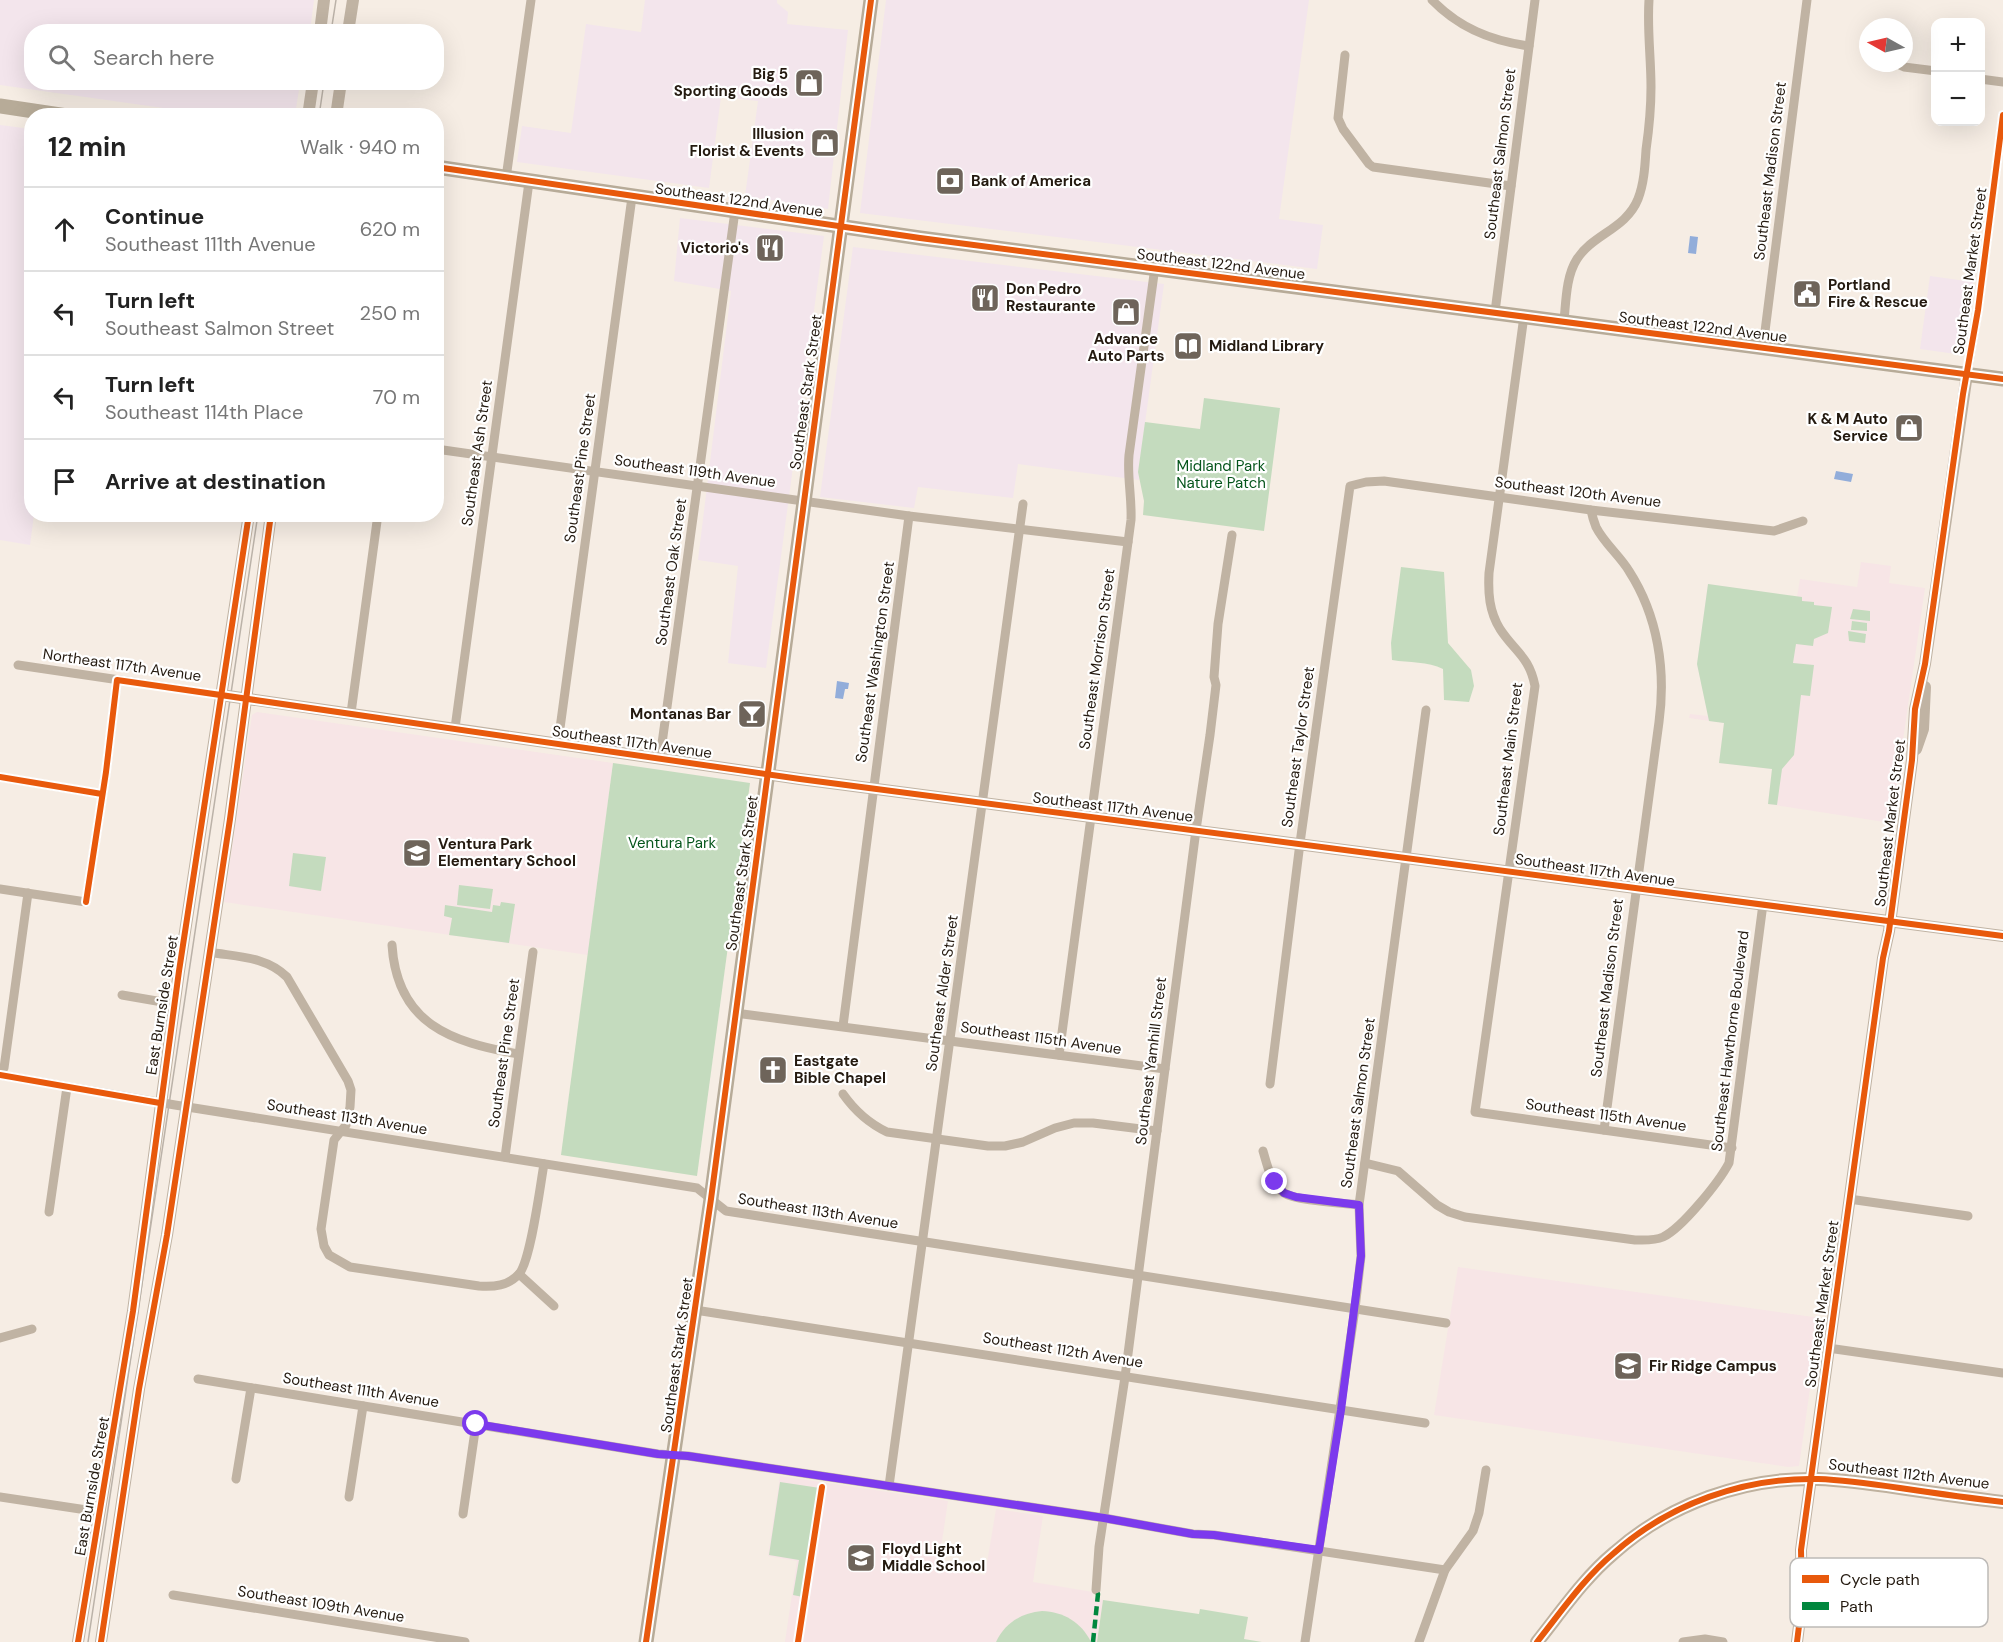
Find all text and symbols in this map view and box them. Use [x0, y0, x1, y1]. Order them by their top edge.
north arrow [1859, 18, 1913, 72]
map controls [1931, 18, 1985, 126]
button: + [1931, 18, 1985, 72]
search box [24, 24, 444, 90]
icon: search [45, 41, 78, 74]
text: Search here [93, 43, 214, 72]
place label: Big 5 Sporting Goods [674, 64, 788, 101]
shop icon: Big 5 Sporting Goods [793, 67, 825, 99]
street label: Southeast Salmon Street [1480, 67, 1520, 241]
button: − [1931, 72, 1985, 126]
street label: Southeast Madison Street [1749, 80, 1791, 261]
place label: Illusion Florist & Events [690, 124, 804, 161]
shop icon: Illusion Florist & Events [809, 127, 841, 159]
text: 12 min [48, 130, 126, 164]
text: Walk · 940 m [300, 134, 420, 160]
bank icon: Bank of America [934, 165, 966, 197]
place label: Bank of America [971, 171, 1091, 191]
street label: Southeast 122nd Avenue [654, 178, 824, 222]
street label: Southeast Market Street [1948, 186, 1992, 356]
text: Continue [105, 202, 204, 231]
icon: ahead [48, 213, 81, 246]
text: 620 m [360, 216, 420, 242]
text: Southeast 111th Avenue [105, 231, 316, 257]
restaurant icon: Victorio's [754, 232, 786, 264]
place label: Victorio's [680, 238, 749, 258]
street label: Southeast 122nd Avenue [1136, 244, 1306, 284]
place label: Portland Fire & Rescue [1828, 275, 1928, 312]
public building icon: Portland Fire & Rescue [1791, 278, 1823, 310]
place label: Don Pedro Restaurante [1006, 279, 1096, 316]
restaurant icon: Don Pedro Restaurante [969, 282, 1001, 314]
text: Turn left [105, 286, 195, 315]
shop icon: Advance Auto Parts [1110, 296, 1142, 328]
icon: left [48, 297, 81, 330]
text: 250 m [359, 300, 420, 326]
street label: Southeast 122nd Avenue [1618, 307, 1788, 347]
street label: Southeast Stark Street [785, 313, 827, 471]
text: Southeast Salmon Street [105, 315, 334, 341]
place label: Advance Auto Parts [1088, 329, 1164, 366]
library icon: Midland Library [1172, 330, 1204, 362]
place label: Midland Library [1209, 336, 1324, 356]
text: Turn left [105, 370, 195, 399]
street label: Southeast Ash Street [457, 379, 497, 527]
icon: left [48, 381, 81, 414]
text: 70 m [373, 384, 420, 410]
street label: Southeast Pine Street [560, 392, 600, 544]
text: Southeast 114th Place [105, 399, 303, 425]
place label: K & M Auto Service [1807, 409, 1888, 446]
shop icon: K & M Auto Service [1893, 412, 1925, 444]
street label: Southeast 119th Avenue [613, 450, 777, 492]
park label: Midland Park Nature Patch [1176, 456, 1266, 493]
icon: arrive [48, 465, 81, 498]
text: Arrive at destination [105, 467, 326, 496]
street label: Southeast 120th Avenue [1494, 472, 1662, 512]
street label: Southeast Oak Street [651, 497, 691, 647]
street label: Southeast Washington Street [851, 560, 899, 764]
street label: Southeast Morrison Street [1074, 567, 1120, 751]
street label: Northeast 117th Avenue [41, 644, 203, 686]
street label: Southeast Taylor Street [1277, 665, 1319, 829]
street label: Southeast Main Street [1489, 681, 1527, 837]
bar icon: Montanas Bar [736, 698, 768, 730]
place label: Montanas Bar [630, 704, 731, 724]
street label: Southeast 117th Avenue [551, 721, 713, 763]
street label: Southeast Market Street [1870, 738, 1910, 908]
street label: Southeast 117th Avenue [1032, 787, 1194, 827]
street label: Southeast Stark Street [721, 794, 763, 952]
park label: Ventura Park [628, 833, 716, 853]
place label: Ventura Park Elementary School [438, 834, 576, 871]
school or university icon: Ventura Park Elementary School [401, 837, 433, 869]
street label: Southeast 117th Avenue [1514, 849, 1676, 891]
street label: Southeast Madison Street [1586, 897, 1628, 1078]
street label: Southeast Alder Street [921, 913, 963, 1072]
street label: Southeast Hawthorne Boulevard [1707, 929, 1753, 1153]
street label: East Burnside Street [141, 934, 183, 1076]
street label: Southeast Yamhill Street [1131, 976, 1171, 1146]
street label: Southeast Pine Street [484, 977, 524, 1129]
street label: Southeast Salmon Street [1336, 1016, 1380, 1190]
street label: Southeast 115th Avenue [959, 1017, 1123, 1059]
place label: Eastgate Bible Chapel [794, 1051, 886, 1088]
church icon: Eastgate Bible Chapel [757, 1054, 789, 1086]
street label: Southeast 113th Avenue [265, 1094, 429, 1140]
street label: Southeast 115th Avenue [1524, 1094, 1688, 1136]
route end [1261, 1168, 1287, 1194]
street label: Southeast 113th Avenue [736, 1188, 900, 1234]
street label: Southeast Market Street [1800, 1219, 1844, 1389]
street label: Southeast Stark Street [656, 1276, 698, 1434]
street label: Southeast 112th Avenue [981, 1327, 1145, 1373]
school or university icon: Fir Ridge Campus [1612, 1350, 1644, 1382]
place label: Fir Ridge Campus [1649, 1356, 1777, 1376]
street label: Southeast 111th Avenue [281, 1368, 441, 1412]
route start [462, 1410, 488, 1436]
street label: East Burnside Street [70, 1415, 114, 1557]
street label: Southeast 112th Avenue [1827, 1454, 1991, 1494]
place label: Floyd Light Middle School [882, 1539, 985, 1576]
school or university icon: Floyd Light Middle School [845, 1542, 877, 1574]
legend [1790, 1558, 1988, 1627]
text: Cycle path [1840, 1569, 1920, 1590]
street label: Southeast 109th Avenue [236, 1581, 406, 1627]
text: Path [1840, 1596, 1873, 1617]

